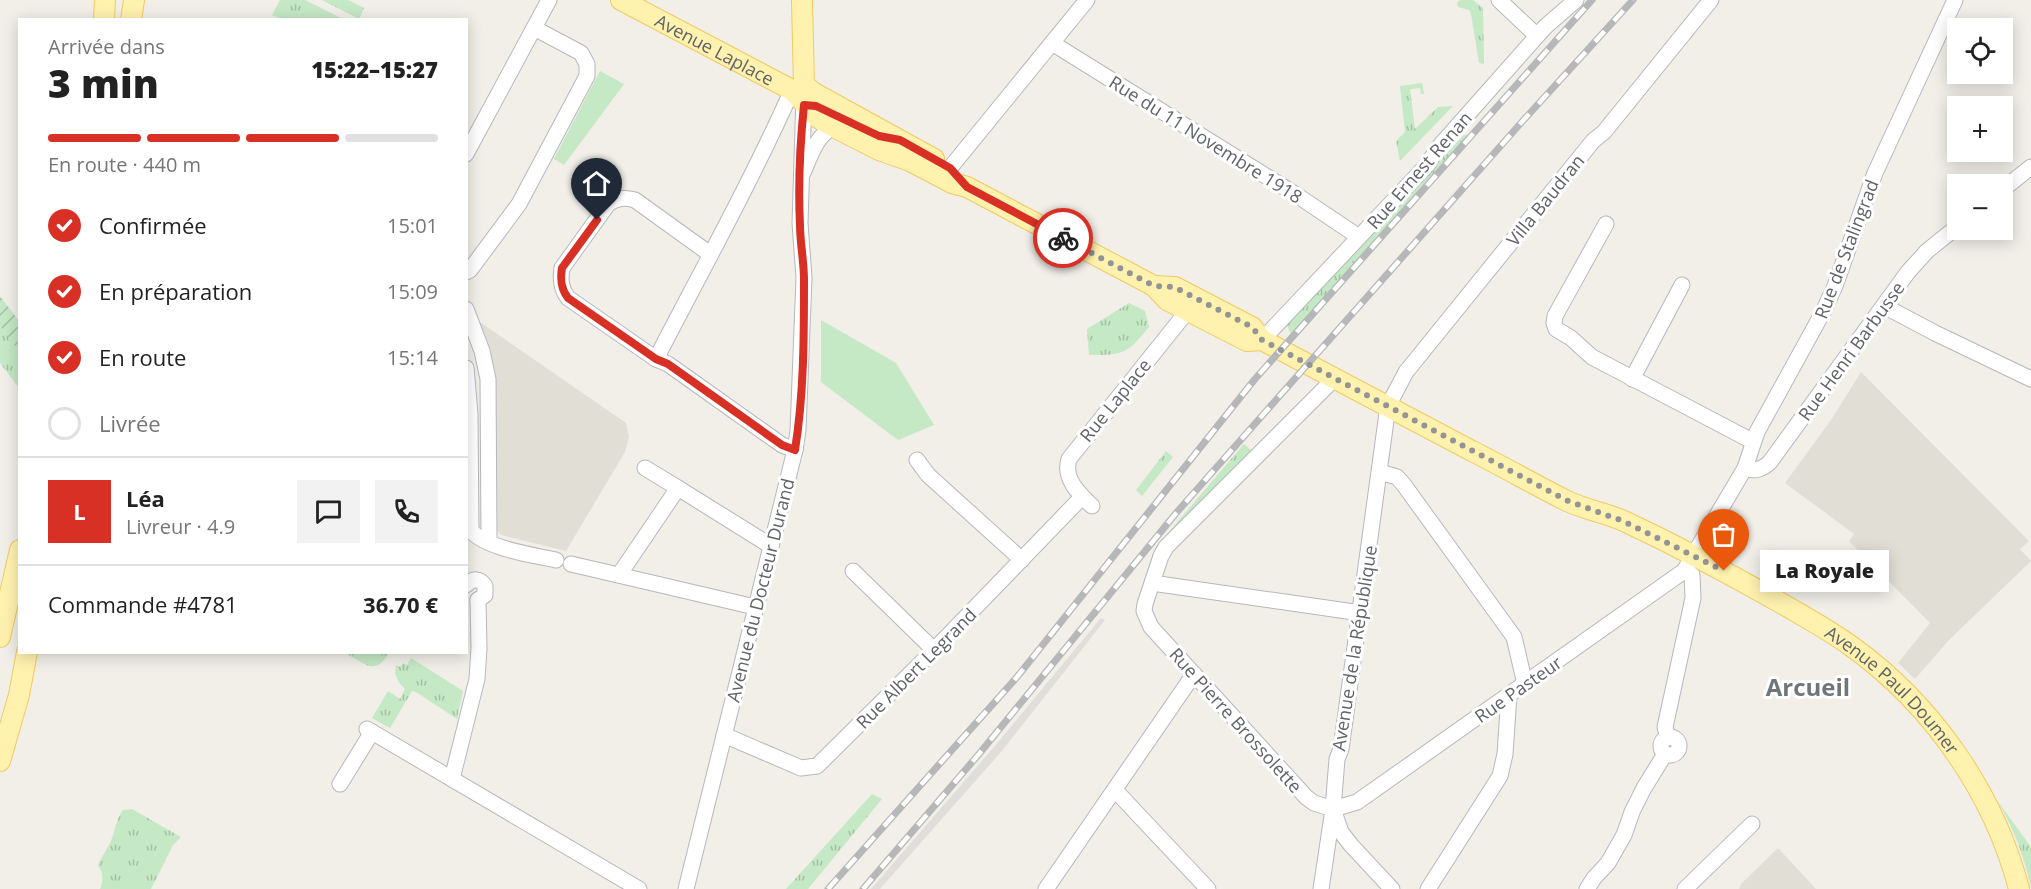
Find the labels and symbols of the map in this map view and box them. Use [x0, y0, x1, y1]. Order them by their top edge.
street label: Avenue Laplace [651, 8, 778, 91]
street label: Rue du 11 Novembre 1918 [1105, 70, 1307, 208]
street label: Rue Ernest Renan [1361, 106, 1477, 234]
street label: Villa Baudran [1501, 149, 1589, 251]
pin [571, 158, 622, 220]
street label: Rue de Stalingrad [1808, 176, 1884, 322]
courier [1033, 208, 1093, 268]
street label: Rue Henri Barbusse [1792, 277, 1910, 425]
street label: Rue Laplace [1074, 353, 1156, 447]
street label: Avenue du Docteur Durand [721, 476, 799, 704]
pin [1698, 509, 1749, 571]
street label: Avenue de la République [1326, 543, 1382, 753]
callout: La Royale [1760, 550, 1889, 592]
street label: Rue Albert Legrand [851, 603, 981, 733]
street label: Avenue Paul Doumer [1821, 620, 1965, 759]
street label: Rue Pierre Brossolette [1164, 642, 1308, 798]
street label: Rue Pasteur [1470, 650, 1567, 728]
district label: Arcueil [1766, 670, 1850, 703]

